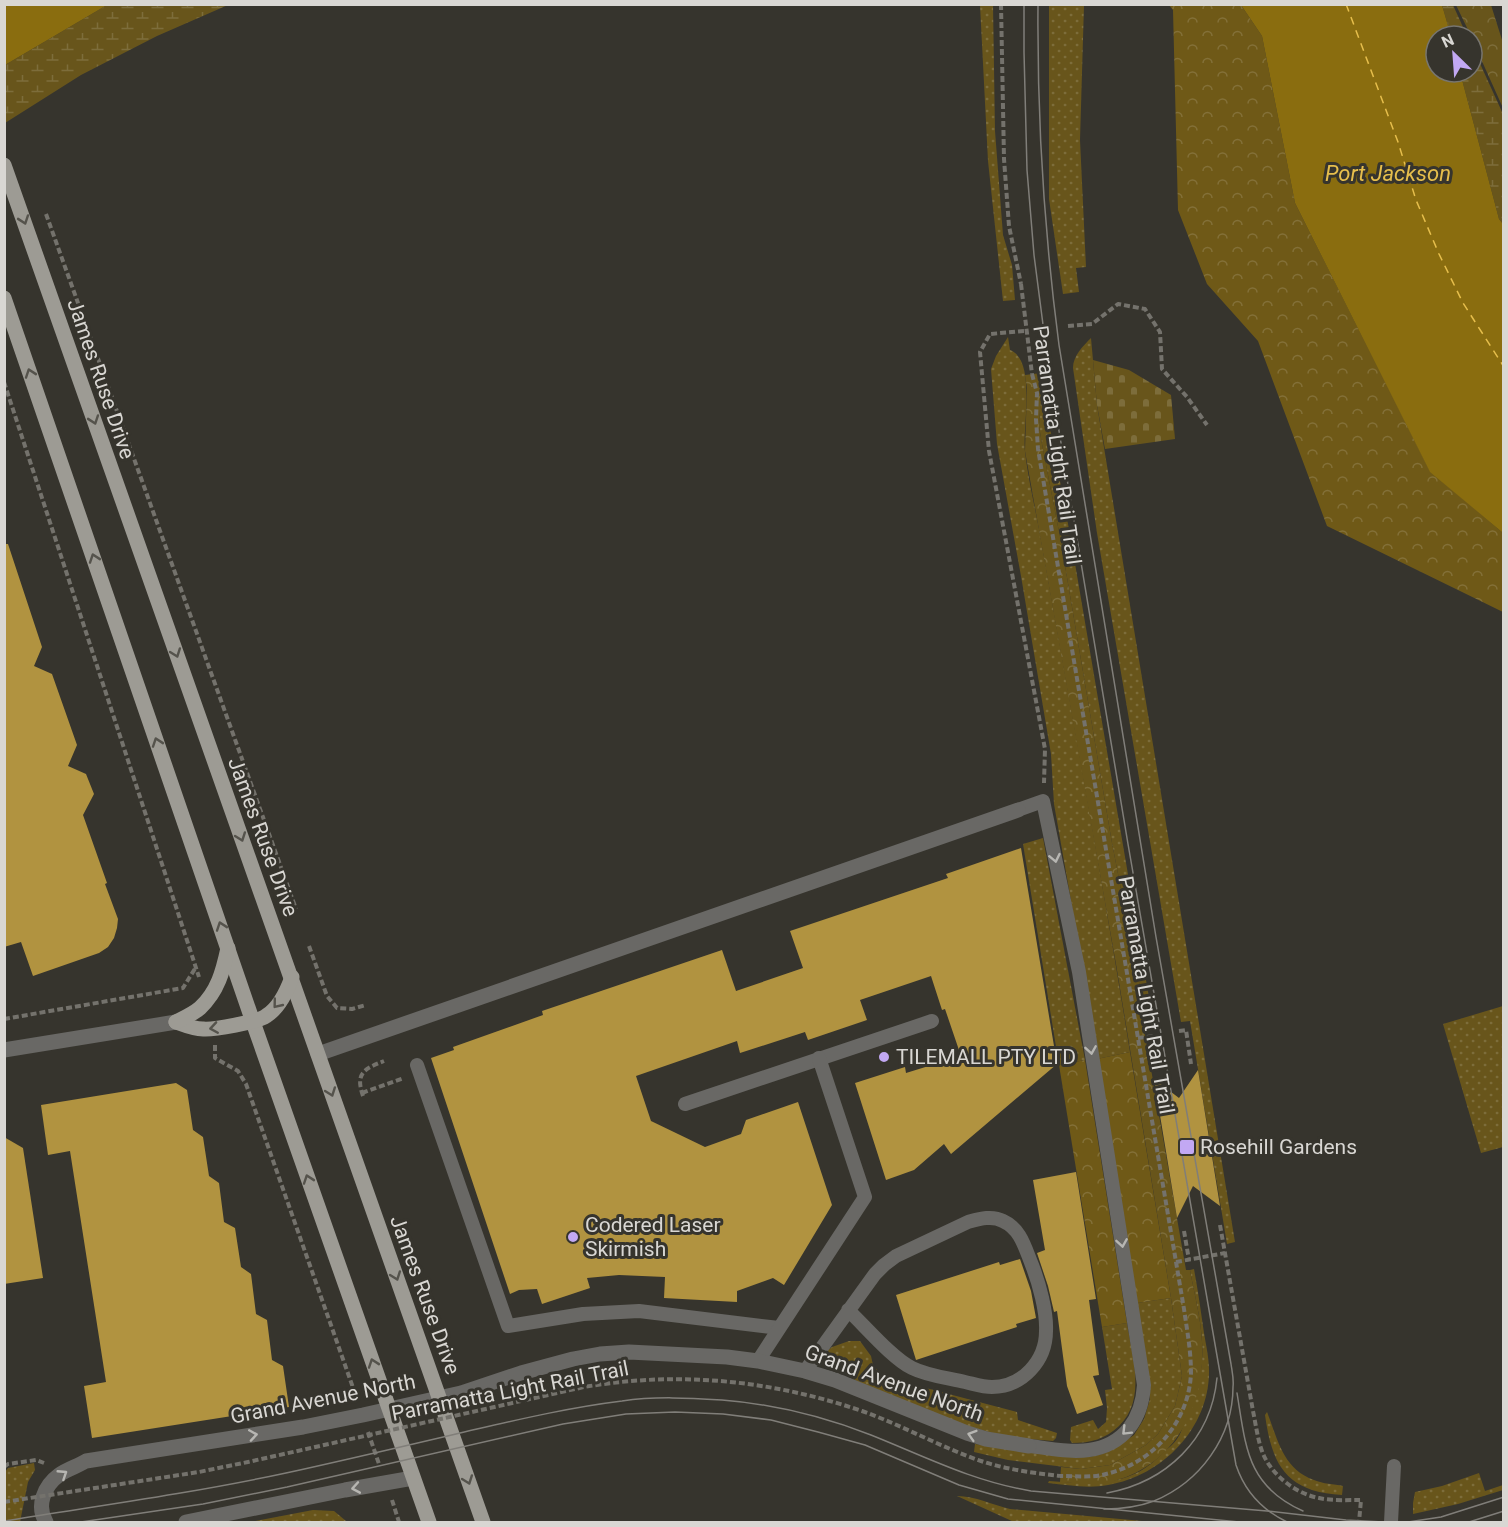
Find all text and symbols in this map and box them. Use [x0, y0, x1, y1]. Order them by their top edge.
north arrow [1424, 24, 1484, 84]
text: N [1439, 30, 1457, 52]
water label: Port Jackson [1325, 161, 1451, 186]
one-way arrow [16, 214, 29, 225]
street label: James Ruse Drive [62, 296, 140, 462]
street label: Parramatta Light Rail Trail [1028, 324, 1086, 566]
one-way arrow [25, 368, 38, 379]
one-way arrow [86, 414, 99, 425]
one-way arrow [88, 553, 101, 564]
one-way arrow [168, 647, 181, 658]
one-way arrow [152, 737, 165, 748]
street label: James Ruse Drive [223, 754, 303, 920]
one-way arrow [233, 831, 246, 842]
one-way arrow [1048, 853, 1061, 863]
street label: Parramatta Light Rail Trail [1113, 874, 1179, 1116]
one-way arrow [215, 921, 228, 932]
one-way arrow [274, 997, 285, 1008]
one-way arrow [209, 1021, 219, 1034]
place label: TILEMALL PTY LTD [896, 1045, 1076, 1069]
one-way arrow [1085, 1045, 1097, 1055]
marker: TILEMALL PTY LTD [877, 1050, 891, 1064]
one-way arrow [324, 1086, 337, 1097]
place label: Rosehill Gardens [1200, 1135, 1357, 1159]
marker: Rosehill Gardens [1178, 1138, 1196, 1156]
one-way arrow [303, 1174, 316, 1185]
street label: James Ruse Drive [385, 1212, 465, 1378]
place label: Codered Laser Skirmish [585, 1213, 721, 1261]
marker: Codered Laser Skirmish [566, 1230, 580, 1244]
one-way arrow [1115, 1238, 1127, 1247]
one-way arrow [389, 1270, 402, 1281]
street label: Grand Avenue North [802, 1340, 986, 1426]
street label: Parramatta Light Rail Trail [389, 1356, 631, 1426]
one-way arrow [367, 1358, 380, 1369]
street label: Grand Avenue North [228, 1369, 418, 1429]
one-way arrow [1122, 1423, 1133, 1434]
one-way arrow [248, 1430, 257, 1442]
one-way arrow [967, 1430, 978, 1442]
one-way arrow [56, 1470, 67, 1481]
one-way arrow [461, 1474, 474, 1485]
one-way arrow [351, 1481, 361, 1494]

